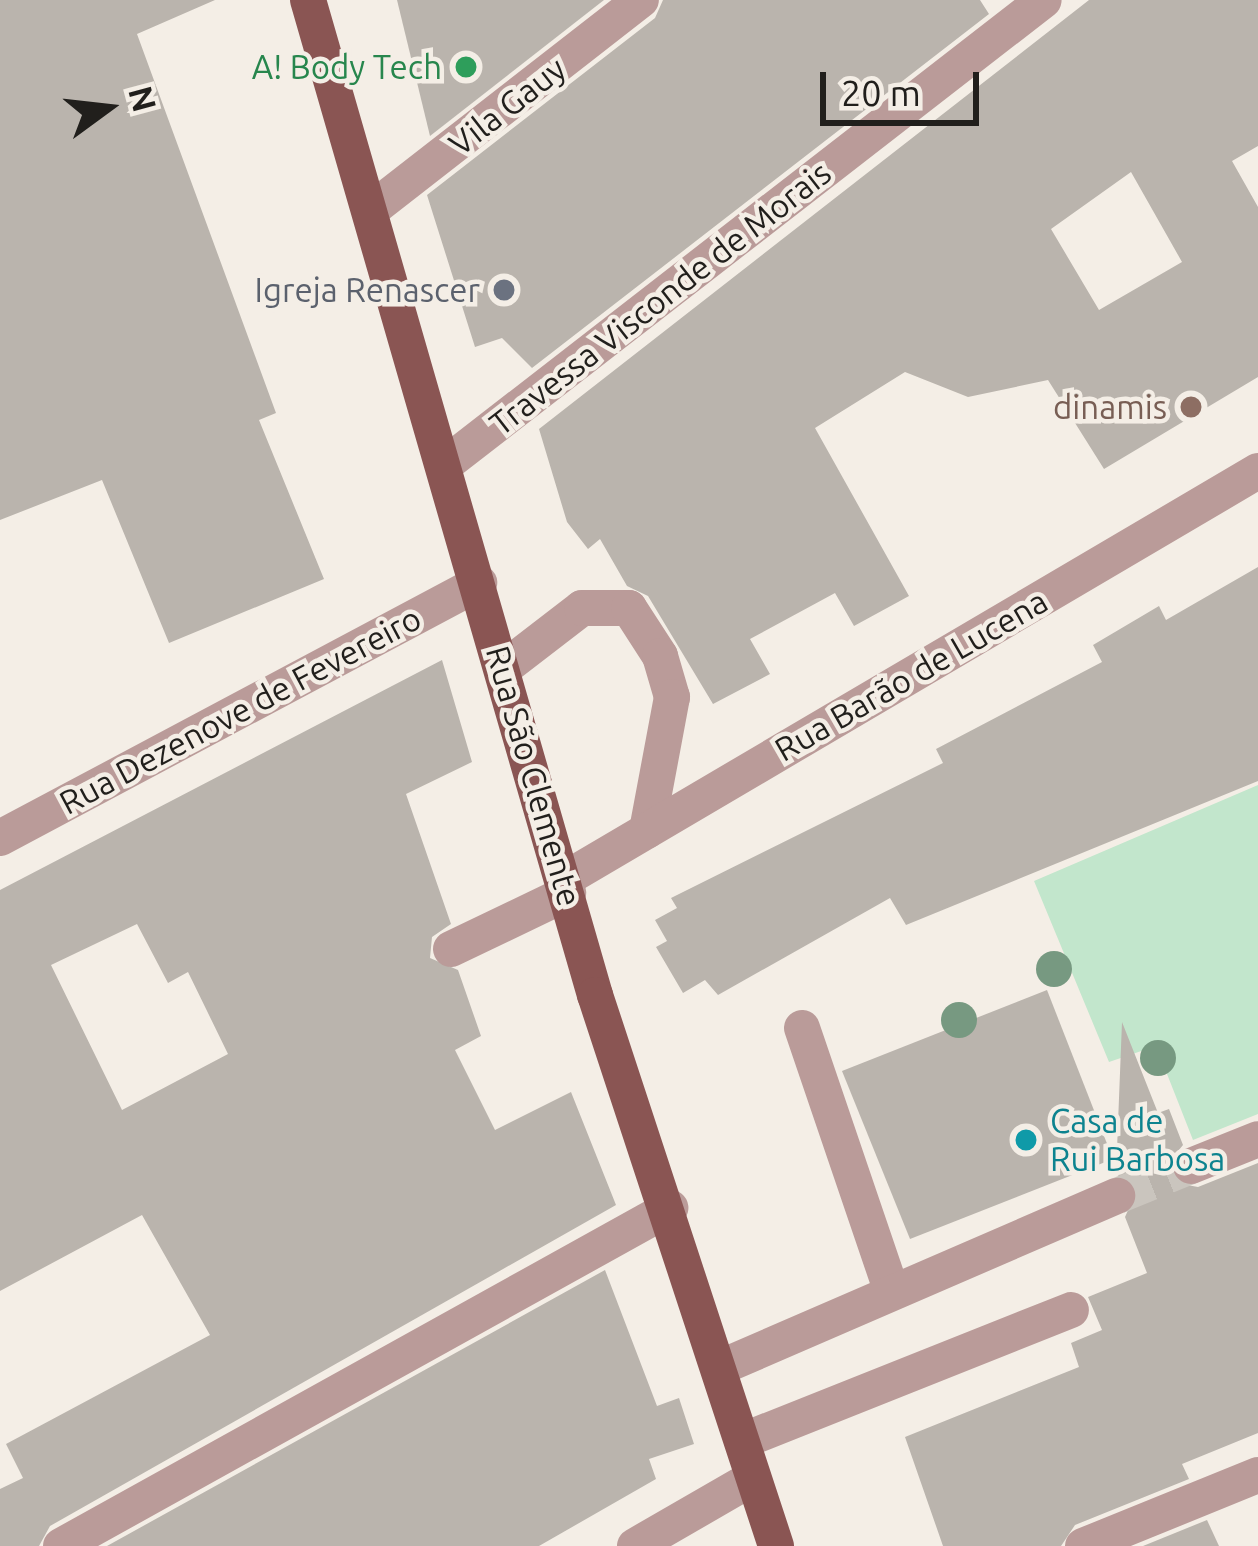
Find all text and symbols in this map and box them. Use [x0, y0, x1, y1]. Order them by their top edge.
place label: A! Body Tech [252, 47, 442, 87]
north arrow [48, 48, 168, 168]
street label: Vila Gauy [441, 48, 573, 164]
scale bar [826, 48, 985, 122]
marker: A! Body Tech [453, 54, 479, 80]
text: 20 m [841, 72, 921, 113]
text: N [122, 82, 164, 115]
street label: Travessa Visconde de Morais [482, 153, 838, 443]
place label: Igreja Renascer [255, 270, 480, 310]
marker: Igreja Renascer [491, 277, 517, 303]
place label: dinamis [1053, 387, 1167, 427]
marker: dinamis [1178, 394, 1204, 420]
street label: Rua Barão de Lucena [768, 581, 1054, 769]
street label: Rua Dezenove de Fevereiro [52, 598, 428, 822]
street label: Rua São Clemente [478, 641, 590, 911]
place label: Casa de Rui Barbosa [1050, 1101, 1225, 1179]
marker: Casa de Rui Barbosa [1013, 1127, 1039, 1153]

